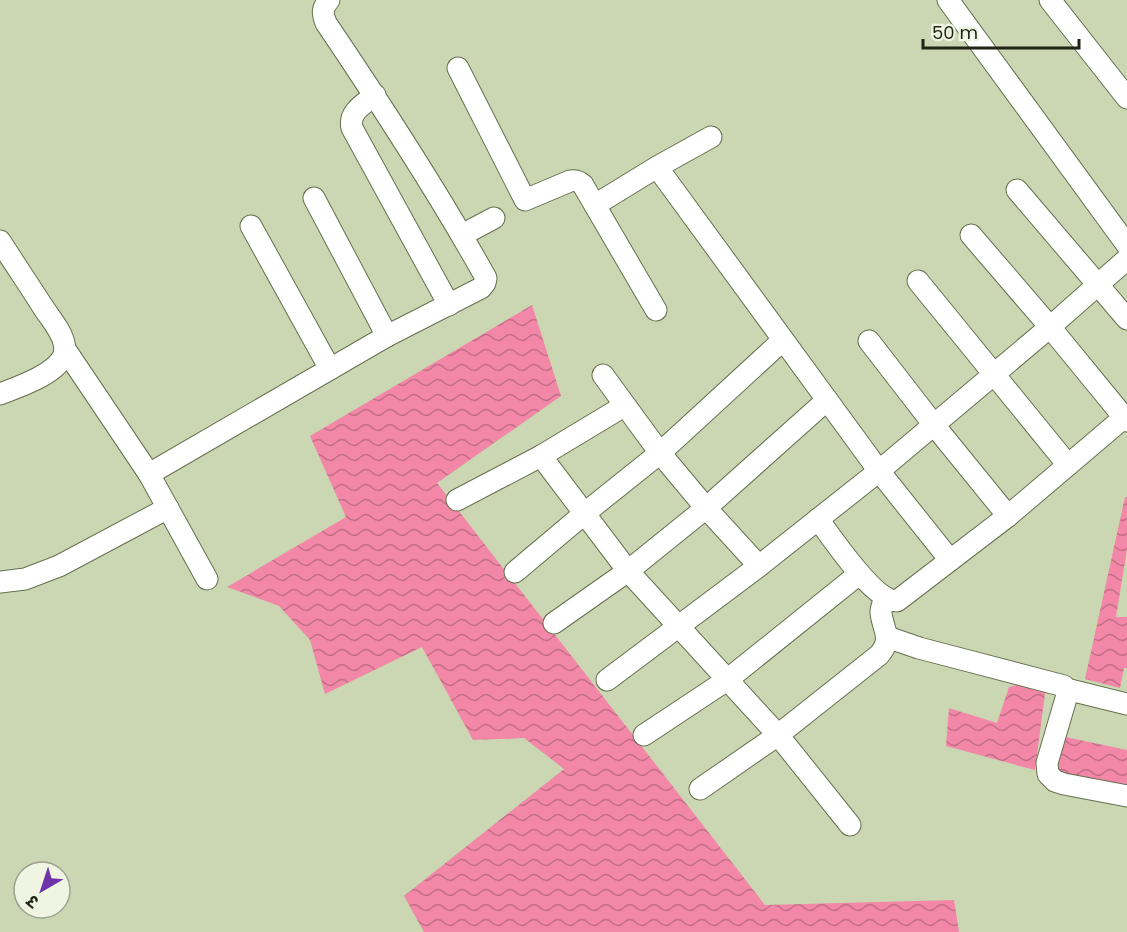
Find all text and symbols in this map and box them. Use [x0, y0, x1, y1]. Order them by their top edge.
scale bar [923, 12, 1079, 50]
text: 50 m [932, 20, 978, 45]
north arrow [12, 860, 72, 920]
text: उ [21, 889, 44, 914]

